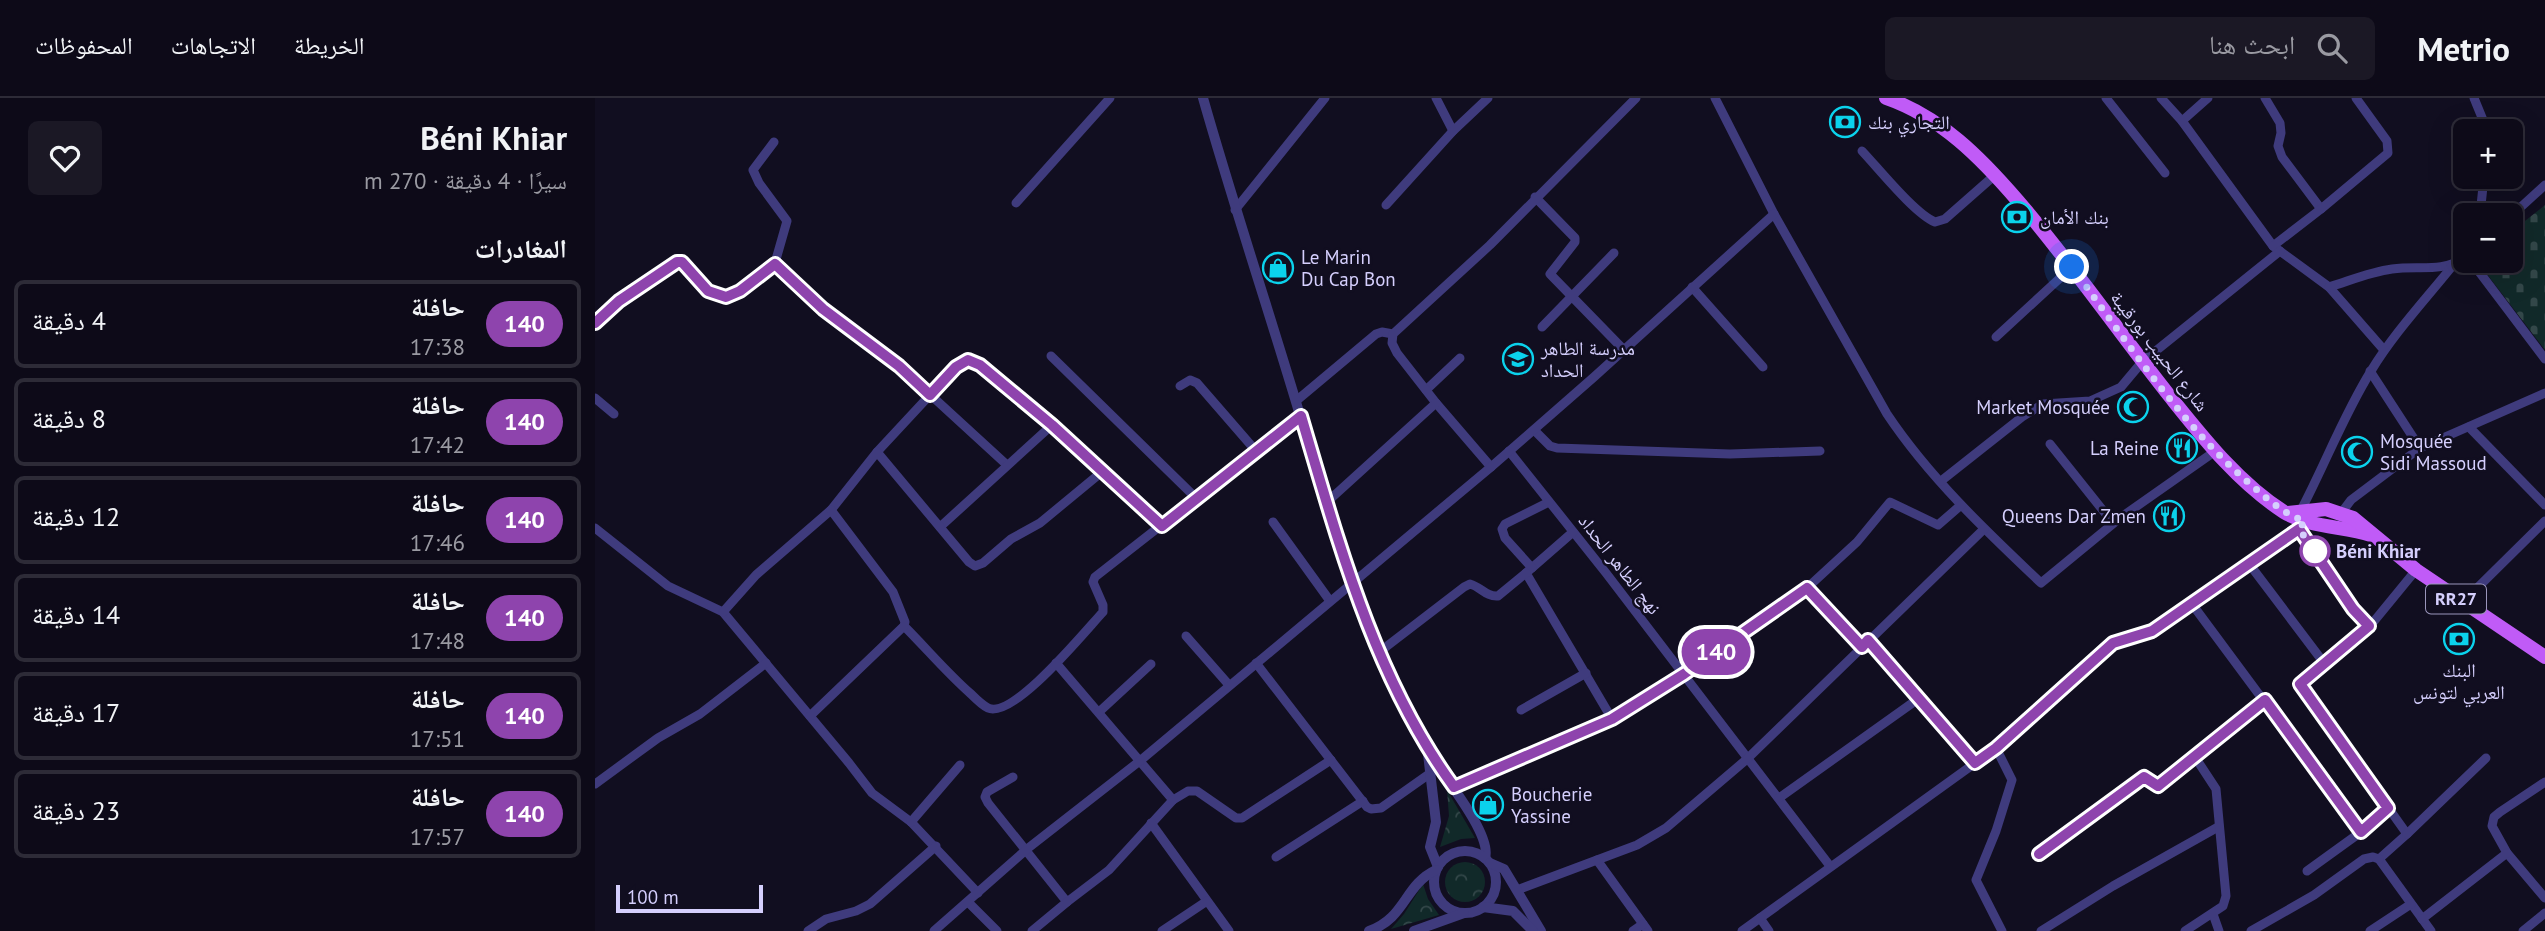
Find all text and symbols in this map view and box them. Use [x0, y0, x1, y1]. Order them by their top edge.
search box [1885, 17, 2375, 80]
text: Metrio [2417, 27, 2510, 70]
text: ابحث هنا [2209, 28, 2295, 61]
icon: search [2313, 29, 2351, 67]
text: المحفوظات [35, 30, 133, 61]
text: الاتجاهات [171, 30, 256, 61]
text: الخريطة [294, 30, 365, 61]
bank icon: التجاري بنك [1828, 105, 1862, 139]
place label: التجاري بنك [1868, 110, 1950, 138]
text: Béni Khiar [420, 116, 567, 159]
map controls [2453, 119, 2523, 273]
button: + [2453, 119, 2523, 189]
button: heart [28, 121, 102, 195]
text: سيرًا · 4 دقيقة · 270 m [364, 166, 567, 195]
bank icon: بنك الأمان [2000, 200, 2034, 234]
button: − [2453, 203, 2523, 273]
place label: بنك الأمان [2040, 205, 2109, 229]
text: المغادرات [475, 232, 567, 265]
place label: Le Marin Du Cap Bon [1301, 245, 1396, 291]
your location [2054, 249, 2089, 284]
shop icon: Le Marin Du Cap Bon [1261, 251, 1295, 285]
street label: شارع الحبيب بورقيبة [2106, 286, 2214, 416]
text: حافلة [411, 290, 465, 323]
text: 4 دقيقة [32, 304, 106, 337]
text: 140 [504, 308, 545, 339]
text: 17:38 [410, 332, 465, 361]
place label: مدرسة الطاهر الحداد [1540, 336, 1635, 382]
school or university icon: مدرسة الطاهر الحداد [1501, 342, 1535, 376]
text: حافلة [411, 388, 465, 421]
mosque icon: Market Mosquée [2116, 390, 2150, 424]
place label: Market Mosquée [1976, 395, 2110, 419]
text: 8 دقيقة [32, 402, 106, 435]
text: 140 [504, 406, 545, 437]
place label: Mosquée Sidi Massoud [2380, 429, 2487, 475]
text: 17:42 [410, 430, 465, 459]
restaurant icon: La Reine [2165, 431, 2199, 465]
mosque icon: Mosquée Sidi Massoud [2340, 435, 2374, 469]
place label: La Reine [2090, 436, 2159, 460]
text: حافلة [411, 486, 465, 519]
restaurant icon: Queens Dar Zmen [2152, 499, 2186, 533]
text: 12 دقيقة [32, 500, 120, 533]
text: 140 [504, 504, 545, 535]
place label: Queens Dar Zmen [2002, 504, 2146, 528]
street label: نهج الطاهر الحداد [1573, 509, 1667, 619]
text: 17:46 [410, 528, 465, 557]
marker: Béni Khiar [2300, 536, 2330, 566]
place label: Béni Khiar [2336, 539, 2421, 563]
text: حافلة [411, 584, 465, 617]
road number: RR27 [2426, 584, 2486, 614]
text: 14 دقيقة [32, 598, 120, 631]
text: 140 [504, 602, 545, 633]
bank icon: البنك العربي لتونس [2442, 622, 2476, 656]
text: 17:48 [410, 626, 465, 655]
line badge: 140 [1676, 629, 1756, 675]
text: 140 [1696, 636, 1736, 667]
place label: البنك العربي لتونس [2413, 658, 2505, 708]
text: حافلة [411, 682, 465, 715]
text: 17 دقيقة [32, 696, 120, 729]
text: 140 [504, 700, 545, 731]
text: 17:51 [410, 724, 465, 753]
text: حافلة [411, 780, 465, 813]
place label: Boucherie Yassine [1511, 782, 1592, 828]
shop icon: Boucherie Yassine [1471, 788, 1505, 822]
text: 23 دقيقة [32, 794, 120, 827]
text: 140 [504, 798, 545, 829]
text: 17:57 [410, 822, 465, 851]
scale bar [616, 882, 763, 914]
text: 100 m [627, 885, 679, 909]

